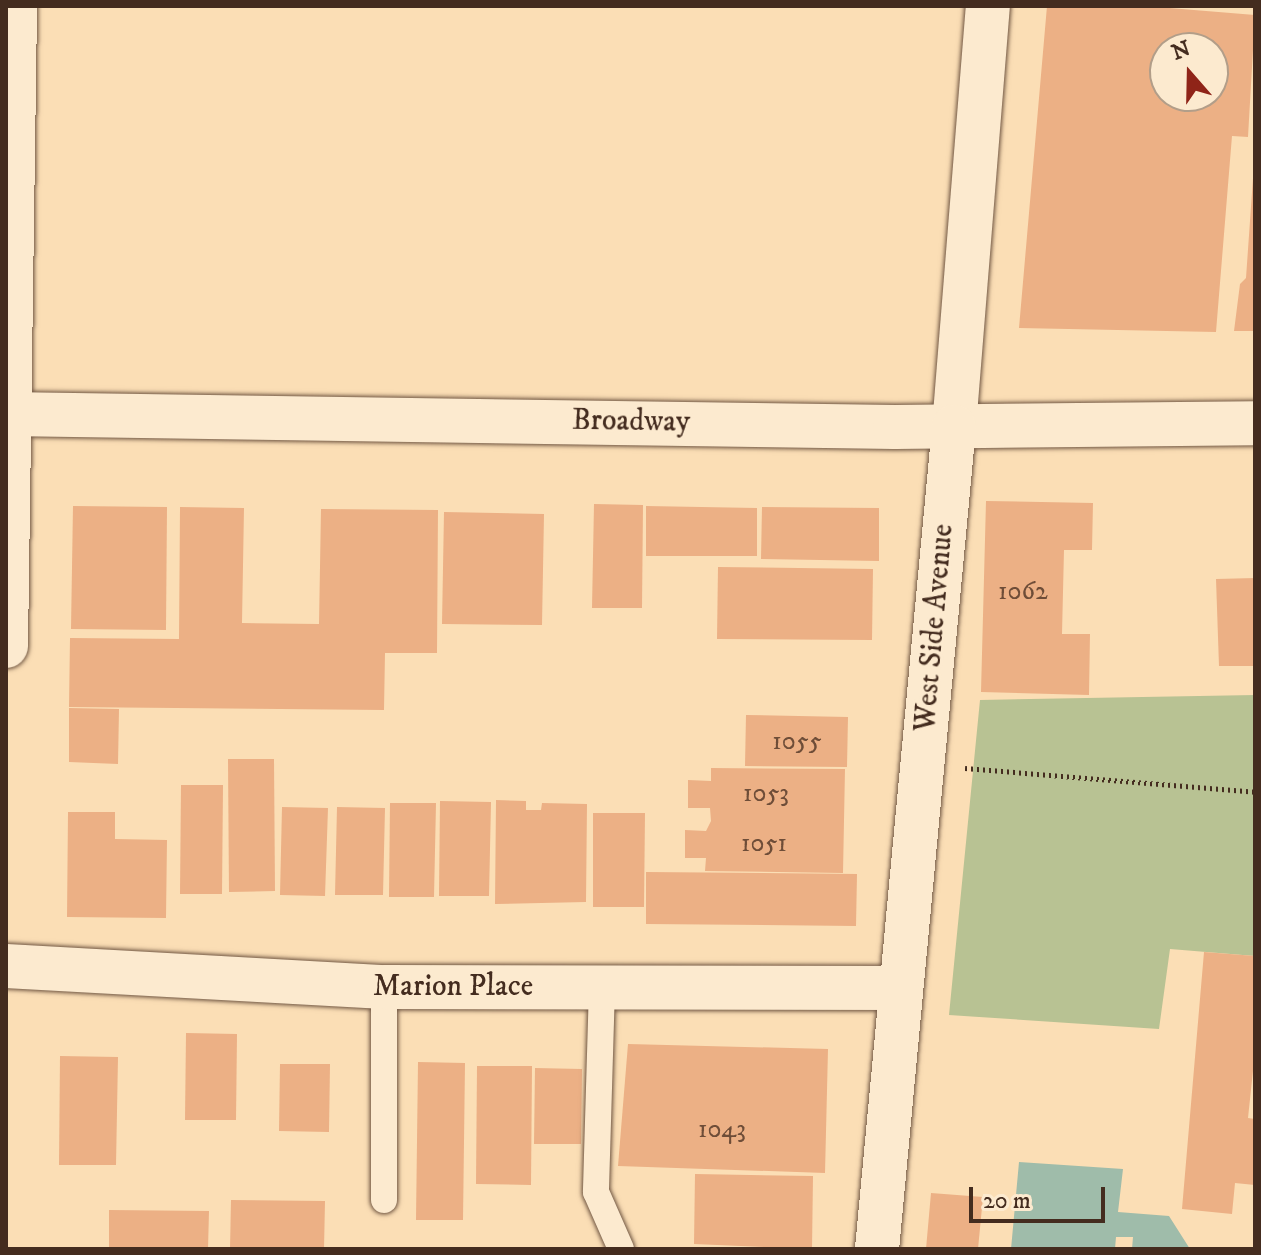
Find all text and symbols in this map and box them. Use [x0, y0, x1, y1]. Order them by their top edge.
north arrow [1149, 32, 1229, 112]
text: N [1168, 35, 1194, 67]
street label: Broadway [572, 403, 690, 441]
street label: West Side Avenue [908, 523, 962, 733]
house number: 1062 [998, 576, 1048, 608]
house number: 1055 [772, 726, 822, 758]
house number: 1053 [743, 778, 789, 810]
house number: 1051 [741, 828, 787, 860]
street label: Marion Place [373, 969, 533, 1005]
house number: 1043 [698, 1114, 746, 1146]
scale bar [973, 1171, 1109, 1221]
text: 20 m [983, 1186, 1031, 1216]

